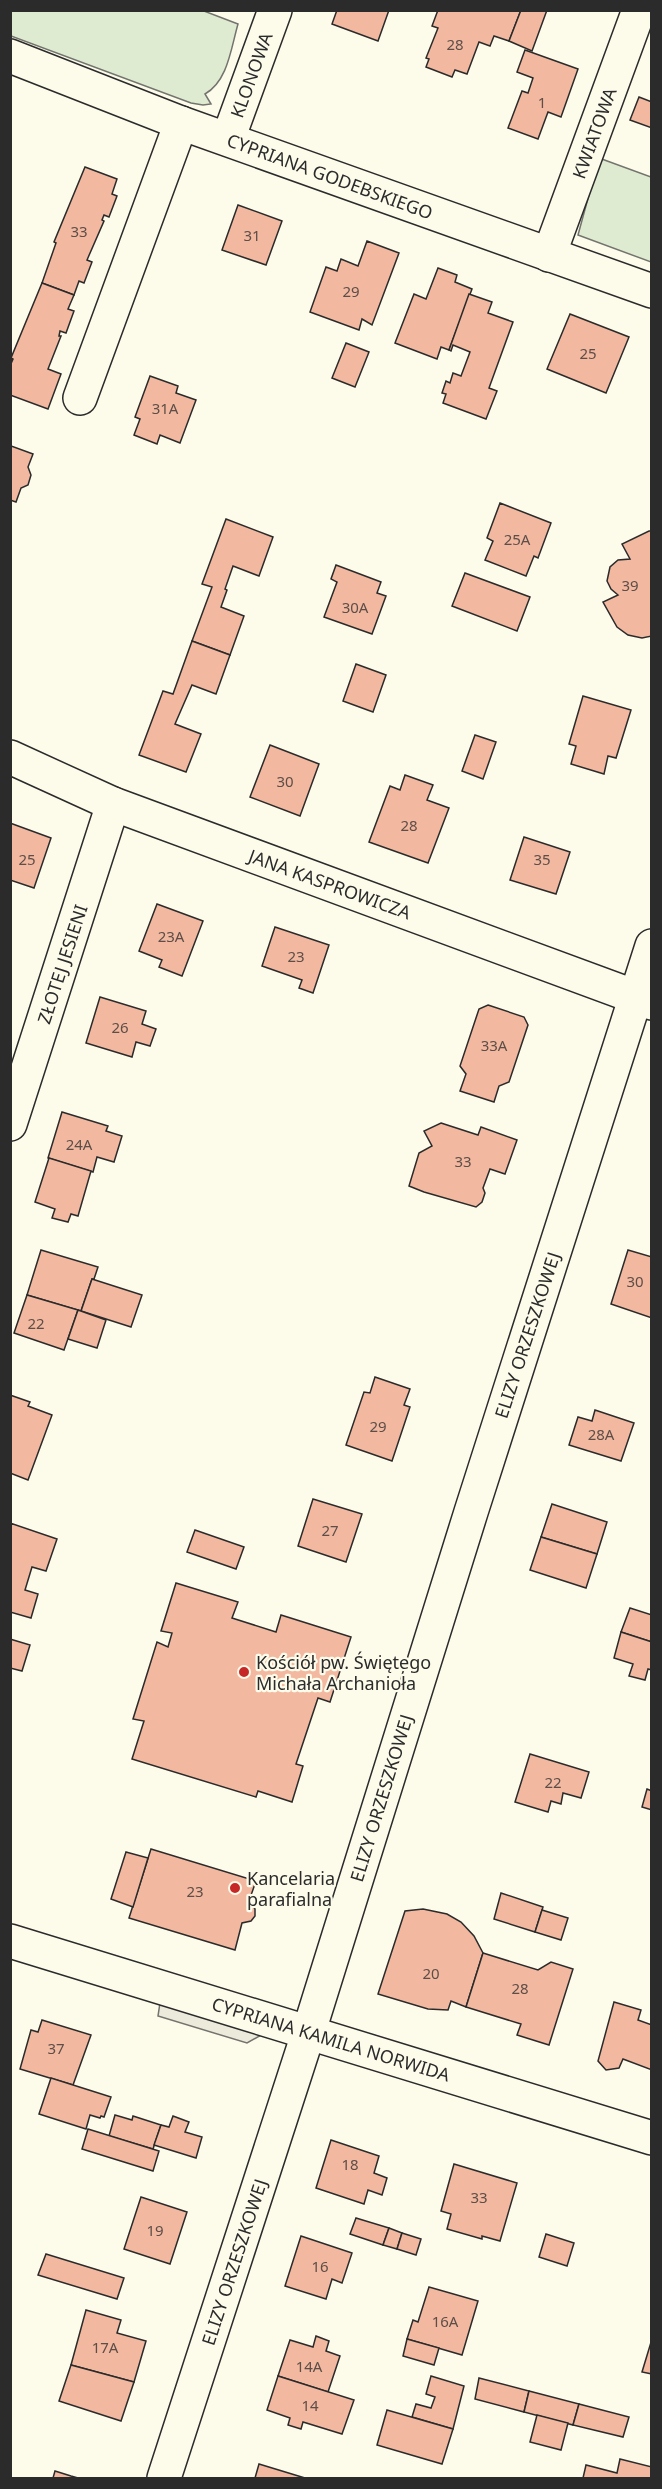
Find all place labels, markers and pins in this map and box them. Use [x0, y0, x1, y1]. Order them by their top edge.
place label: Kościół pw. Świętego Michała Archanioła [256, 1650, 431, 1695]
marker: Kościół pw. Świętego Michała Archanioła [237, 1665, 251, 1679]
place label: Kancelaria parafialna [247, 1866, 335, 1911]
marker: Kancelaria parafialna [228, 1881, 242, 1895]

